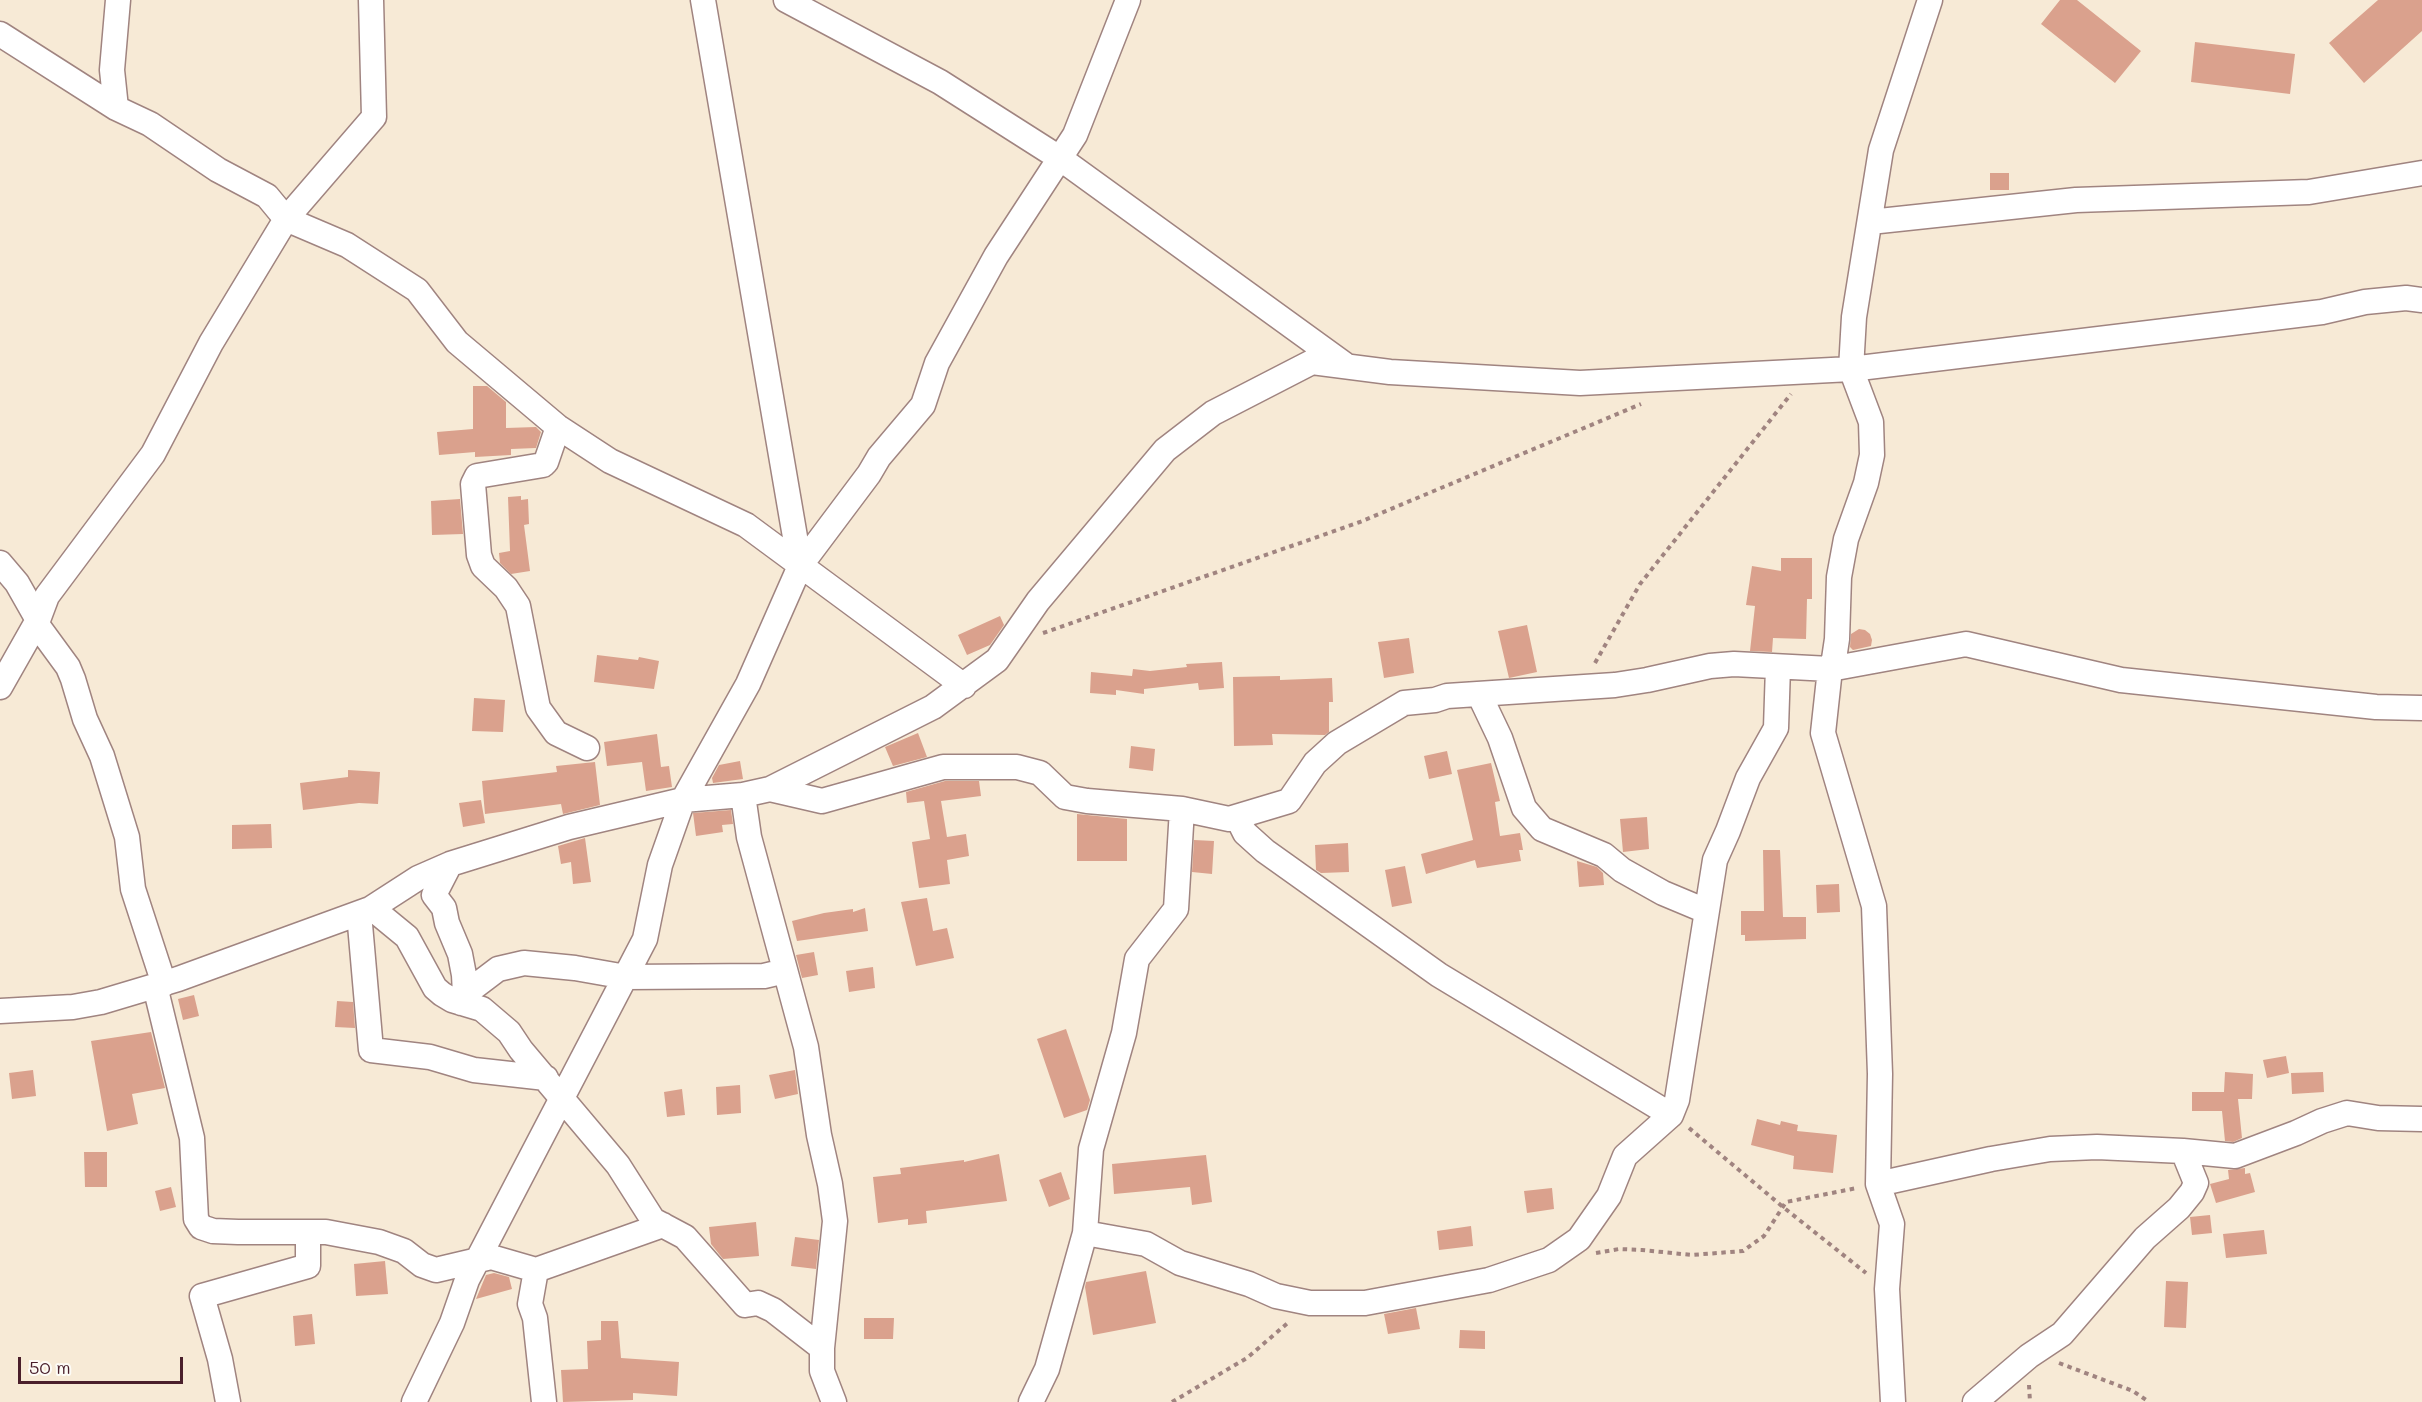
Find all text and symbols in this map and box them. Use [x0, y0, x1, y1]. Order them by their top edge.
scale bar [21, 1345, 186, 1383]
text: 50 m [29, 1355, 71, 1379]

